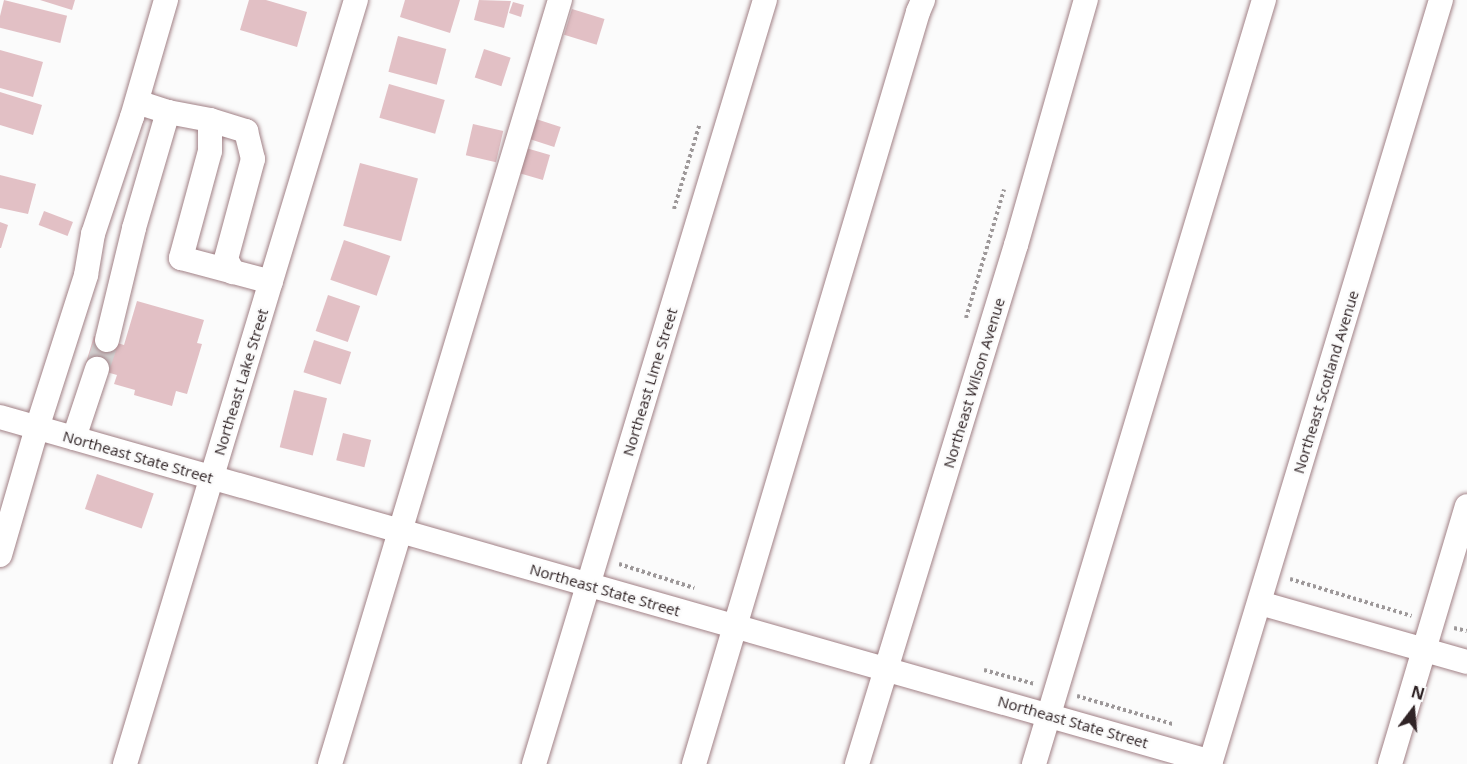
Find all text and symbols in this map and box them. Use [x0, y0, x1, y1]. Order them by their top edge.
street label: Northeast Scotland Avenue [1290, 288, 1362, 476]
street label: Northeast Wilson Avenue [940, 296, 1008, 470]
street label: Northeast Lake Street [210, 306, 272, 458]
street label: Northeast Lime Street [619, 306, 681, 458]
street label: Northeast State Street [61, 427, 215, 487]
street label: Northeast State Street [528, 560, 682, 620]
north arrow [1383, 680, 1443, 740]
text: N [1409, 680, 1427, 705]
street label: Northeast State Street [996, 692, 1150, 752]

